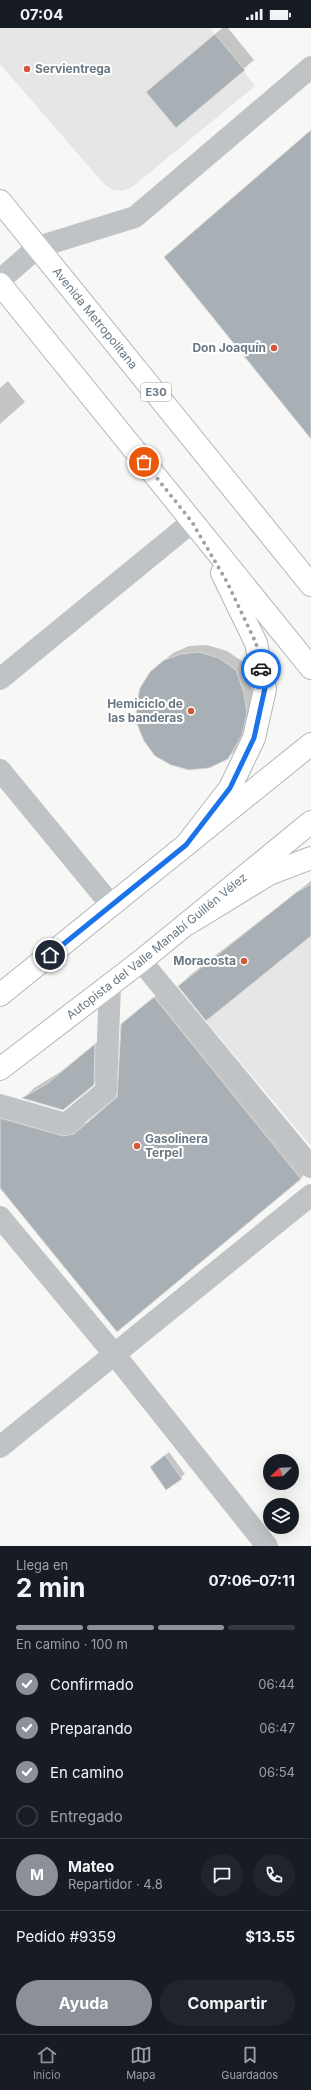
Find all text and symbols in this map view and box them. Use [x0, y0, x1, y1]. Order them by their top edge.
text: 07:04 [20, 5, 63, 24]
place label: Servientrega [35, 61, 111, 76]
marker: Servientrega [22, 64, 32, 74]
street label: Avenida Metropolitana [50, 264, 141, 372]
place label: Don Joaquín [192, 340, 266, 355]
marker: Don Joaquín [269, 343, 279, 353]
road number: E30 [141, 383, 171, 401]
pin [127, 445, 161, 479]
icon: bag [133, 451, 155, 473]
courier [241, 649, 281, 689]
icon: car [250, 658, 272, 680]
place label: Hemiciclo de las banderas [107, 696, 183, 725]
marker: Hemiciclo de las banderas [186, 706, 196, 716]
street label: Autopista del Valle Manabí Guillén Vélez [63, 870, 250, 1022]
pin [33, 938, 67, 972]
icon: home [39, 944, 61, 966]
place label: Moracosta [173, 953, 236, 968]
marker: Moracosta [239, 956, 249, 966]
place label: Gasolinera Terpel [145, 1131, 208, 1160]
marker: Gasolinera Terpel [132, 1141, 142, 1151]
north arrow [263, 1454, 299, 1490]
map controls [263, 1454, 299, 1534]
button: layers [263, 1498, 299, 1534]
text: Llega en [16, 1557, 68, 1573]
text: 07:06–07:11 [209, 1571, 295, 1590]
text: 2 min [16, 1572, 86, 1603]
text: En camino · 100 m [16, 1636, 128, 1652]
icon: check [16, 1673, 38, 1695]
text: Confirmado [50, 1675, 134, 1694]
text: 06:44 [258, 1676, 295, 1692]
icon: check [16, 1717, 38, 1739]
text: Preparando [50, 1719, 133, 1738]
text: 06:47 [259, 1720, 295, 1736]
icon: check [16, 1761, 38, 1783]
text: En camino [50, 1763, 124, 1782]
text: 06:54 [259, 1764, 295, 1780]
text: Entregado [50, 1807, 123, 1826]
button: chat [201, 1854, 243, 1896]
button: phone [253, 1854, 295, 1896]
text: Mateo [68, 1857, 114, 1876]
text: M [30, 1865, 44, 1884]
text: Repartidor · 4.8 [68, 1876, 163, 1892]
text: Pedido #9359 [16, 1927, 116, 1946]
text: $13.55 [245, 1927, 295, 1946]
button: Ayuda [16, 1980, 152, 2026]
button: Compartir [160, 1980, 295, 2026]
tab: Inicio [33, 2044, 61, 2082]
tab: Mapa [126, 2044, 155, 2082]
tab: Guardados [221, 2044, 278, 2082]

